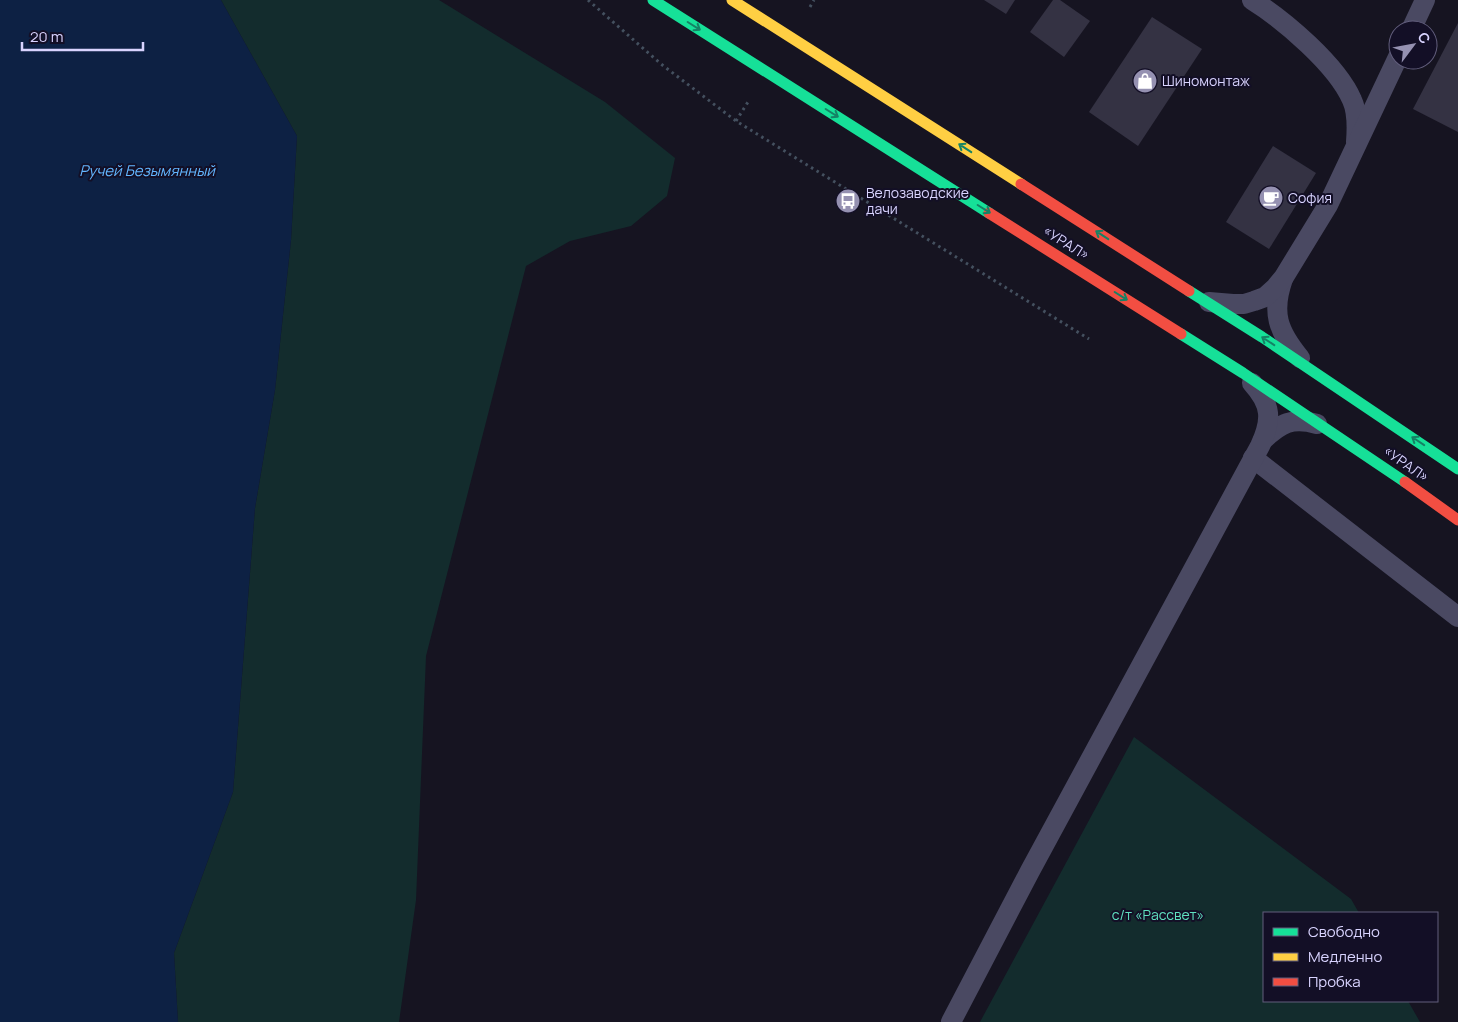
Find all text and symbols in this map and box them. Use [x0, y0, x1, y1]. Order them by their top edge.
scale bar [22, 20, 144, 52]
north arrow [1388, 20, 1438, 70]
one-way arrow [687, 21, 701, 31]
text: 20 m [30, 26, 63, 47]
text: С [1414, 28, 1435, 47]
shop icon: Шиномонтаж [1132, 68, 1158, 94]
place label: Шиномонтаж [1162, 71, 1250, 90]
one-way arrow [824, 108, 838, 118]
one-way arrow [958, 142, 972, 152]
water label: Ручей Безымянный [79, 160, 216, 181]
place label: Велозаводские дачи [866, 183, 969, 218]
cafe icon: София [1258, 185, 1284, 211]
bus stop icon: Велозаводские дачи [835, 188, 861, 214]
place label: София [1288, 188, 1332, 207]
one-way arrow [976, 204, 990, 214]
street label: «УРАЛ» [1040, 221, 1093, 264]
one-way arrow [1095, 230, 1109, 240]
one-way arrow [1114, 291, 1128, 301]
one-way arrow [1262, 336, 1276, 346]
one-way arrow [1412, 436, 1426, 446]
street label: «УРАЛ» [1380, 441, 1433, 486]
park label: с/т «Рассвет» [1112, 905, 1204, 924]
legend [1263, 912, 1438, 1002]
text: Свободно [1308, 921, 1380, 942]
text: Медленно [1308, 946, 1382, 967]
text: Пробка [1308, 971, 1361, 992]

